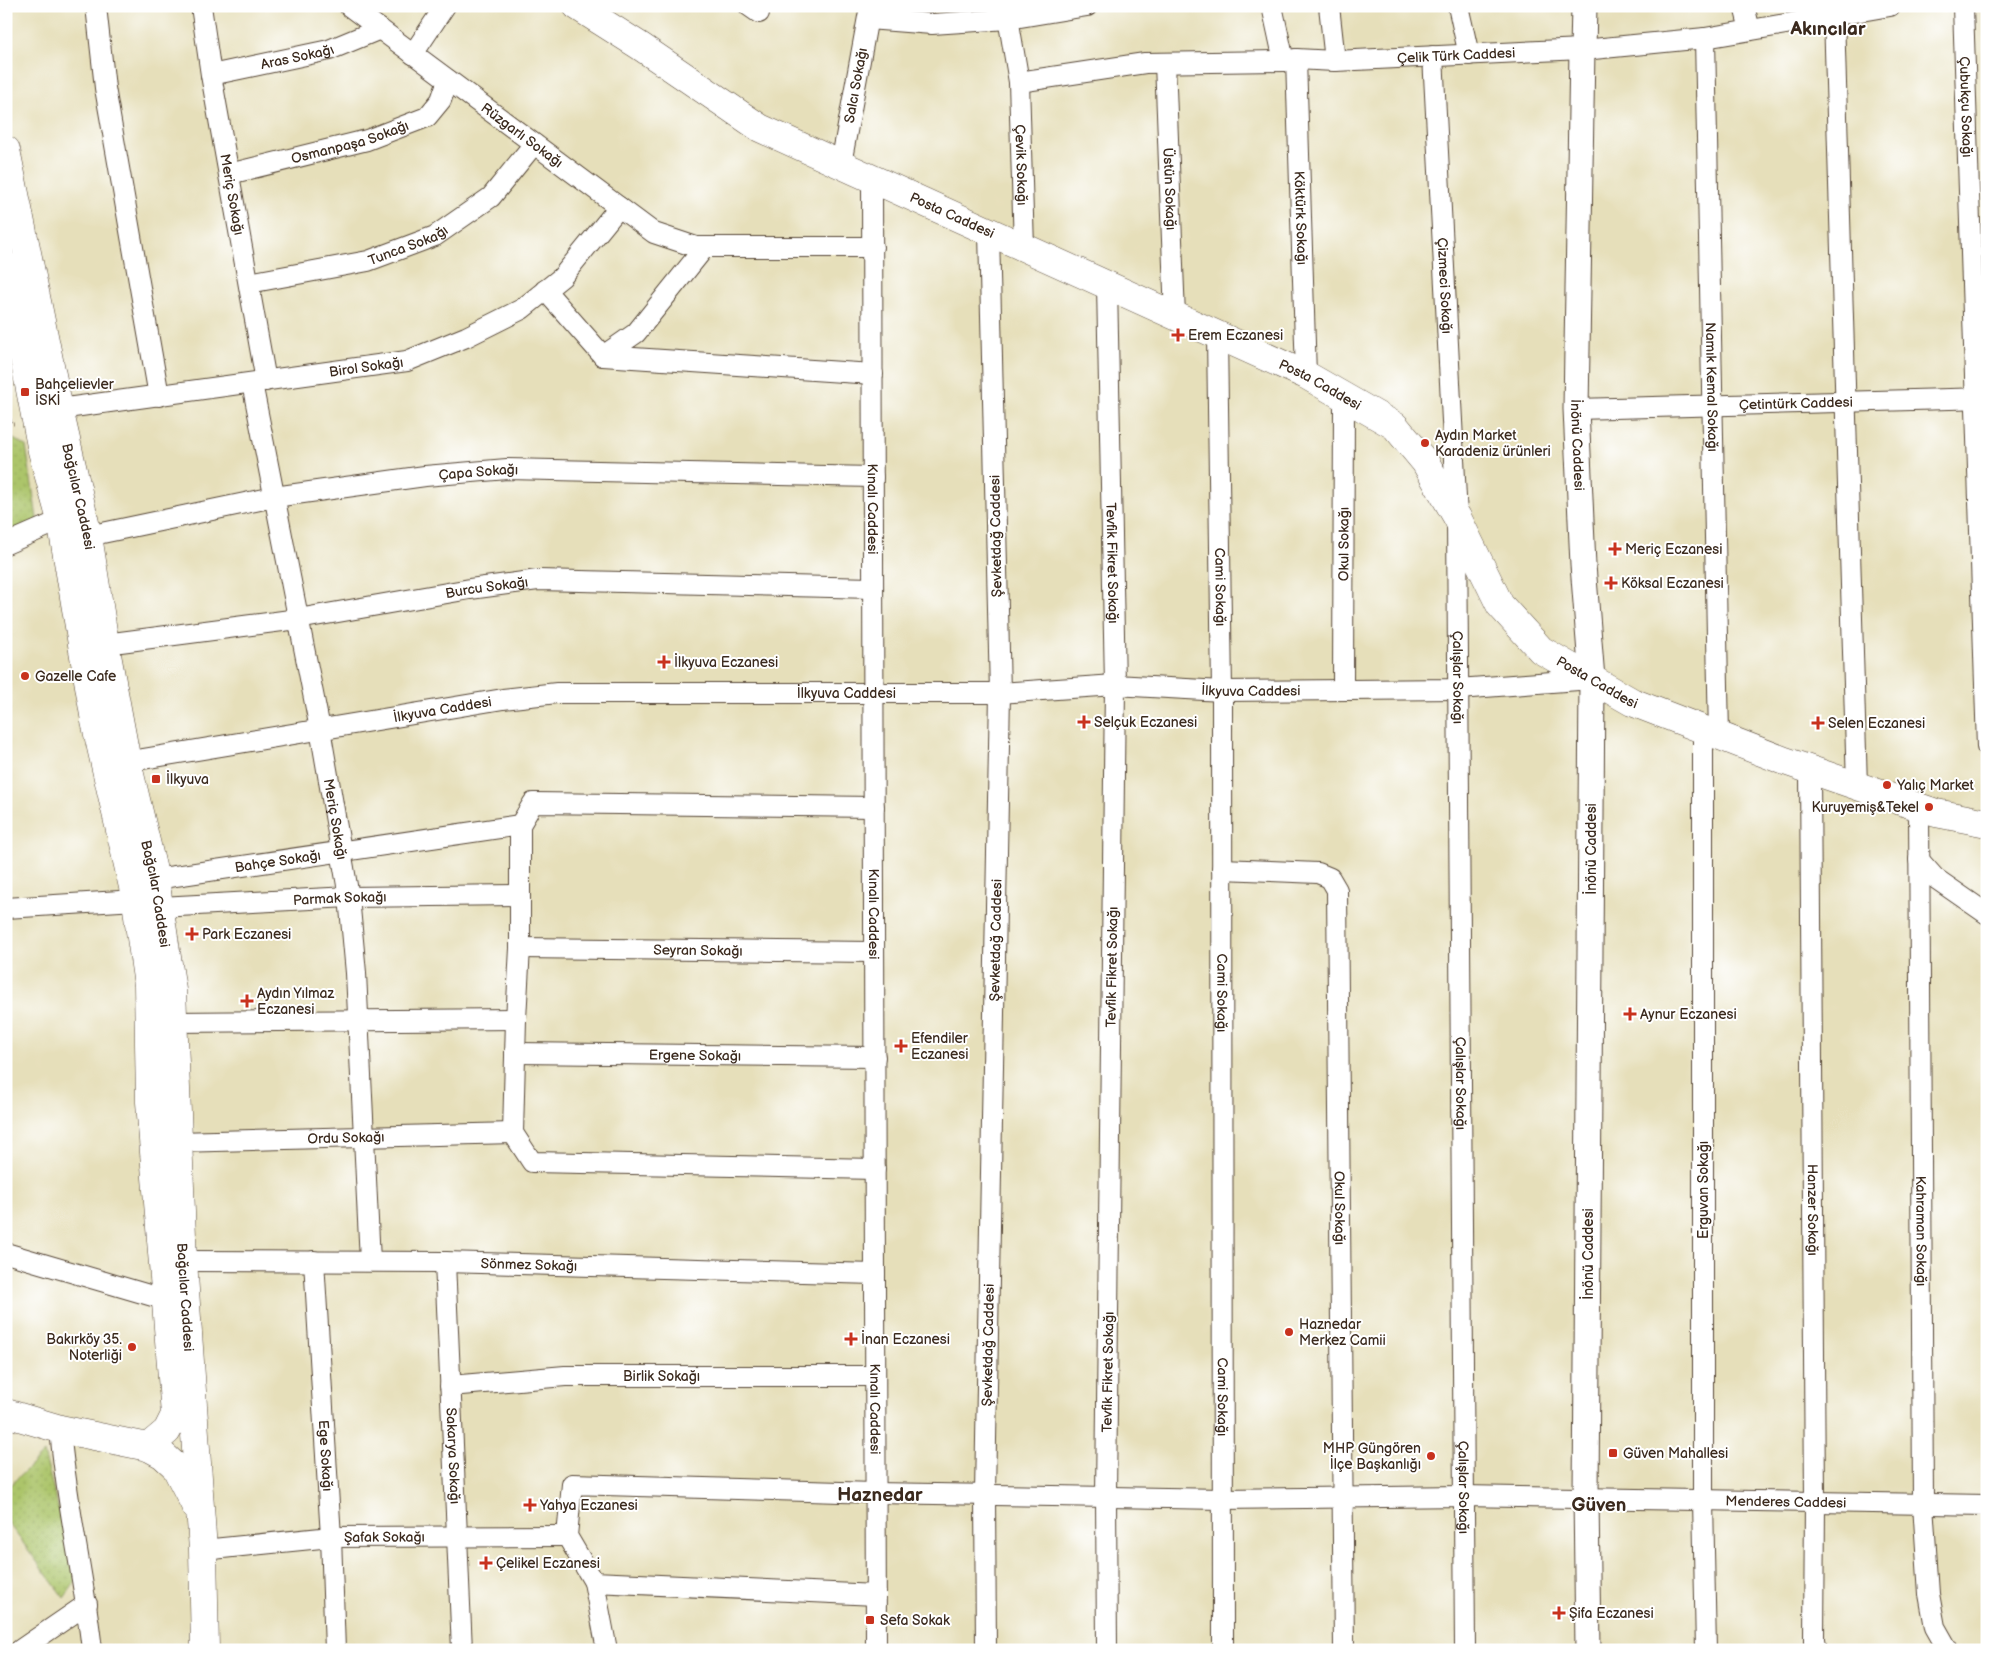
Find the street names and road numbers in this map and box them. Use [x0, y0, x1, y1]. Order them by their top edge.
street label: Aras Sokağı [259, 40, 336, 73]
street label: Çelik Türk Caddesi [1397, 44, 1516, 66]
street label: Salcı Sokağı [840, 46, 871, 124]
street label: Çubukçu Sokağı [1956, 56, 1976, 158]
street label: Rüzgarlı Sokağı [478, 99, 567, 171]
street label: Osmanpaşa Sokağı [289, 116, 411, 167]
street label: Çevik Sokağı [1012, 124, 1031, 206]
street label: Üstün Sokağı [1160, 147, 1180, 231]
street label: Meriç Sokağı [217, 152, 248, 236]
street label: Köktürk Sokağı [1291, 171, 1311, 265]
street label: Posta Caddesi [907, 188, 997, 242]
street label: Tunca Sokağı [366, 221, 451, 269]
street label: Çizmeci Sokağı [1434, 237, 1456, 334]
street label: Namık Kemal Sokağı [1702, 322, 1722, 452]
street label: Birol Sokağı [328, 353, 404, 380]
street label: Posta Caddesi [1276, 355, 1364, 413]
street label: Çetintürk Caddesi [1739, 393, 1853, 413]
street label: İnönü Caddesi [1567, 399, 1588, 491]
street label: Bağcılar Caddesi [59, 441, 99, 551]
street label: Çapa Sokağı [438, 460, 518, 483]
street label: Kınalı Caddesi [864, 464, 882, 554]
street label: Şevketdağ Caddesi [986, 475, 1006, 597]
street label: Tevfik Fikret Sokağı [1103, 502, 1122, 624]
street label: Okul Sokağı [1335, 507, 1352, 581]
street label: Cami Sokağı [1211, 548, 1230, 626]
street label: Burcu Sokağı [444, 573, 529, 602]
street label: Çalışlar Sokağı [1449, 631, 1467, 724]
street label: Posta Caddesi [1553, 652, 1640, 712]
street label: İlkyuva Caddesi [1201, 680, 1301, 700]
street label: İlkyuva Caddesi [797, 684, 896, 702]
street label: İlkyuva Caddesi [392, 693, 493, 726]
street label: Meriç Sokağı [320, 777, 351, 861]
street label: İnönü Caddesi [1582, 803, 1600, 895]
street label: Bağcılar Caddesi [138, 838, 174, 949]
street label: Bahçe Sokağı [233, 846, 322, 876]
street label: Kınalı Caddesi [865, 869, 883, 959]
street label: Şevketdağ Caddesi [986, 879, 1005, 1002]
street label: Parmak Sokağı [293, 888, 387, 908]
street label: Tevfik Fikret Sokağı [1102, 906, 1122, 1028]
street label: Seyran Sokağı [653, 941, 743, 959]
street label: Cami Sokağı [1214, 954, 1231, 1032]
street label: Çalışlar Sokağı [1452, 1037, 1470, 1130]
street label: Ergene Sokağı [649, 1046, 741, 1064]
street label: Ordu Sokağı [307, 1128, 385, 1147]
street label: Erguvan Sokağı [1695, 1141, 1712, 1239]
street label: Hanzer Sokağı [1804, 1164, 1822, 1256]
street label: Okul Sokağı [1331, 1171, 1349, 1245]
street label: Kahraman Sokağı [1913, 1176, 1930, 1286]
street label: İnönü Caddesi [1579, 1208, 1597, 1300]
street label: Bağcılar Caddesi [174, 1242, 198, 1352]
street label: Sönmez Sokağı [480, 1254, 578, 1274]
street label: Şevketdağ Caddesi [978, 1284, 997, 1406]
street label: Tevfik Fikret Sokağı [1098, 1311, 1118, 1433]
street label: Cami Sokağı [1214, 1358, 1231, 1436]
street label: Kınalı Caddesi [867, 1364, 884, 1454]
street label: Birlik Sokağı [623, 1368, 700, 1385]
street label: Sakarya Sokağı [443, 1407, 464, 1504]
street label: Ege Sokağı [315, 1419, 337, 1492]
street label: Çalışlar Sokağı [1455, 1441, 1473, 1534]
street label: Menderes Caddesi [1725, 1492, 1846, 1511]
street label: Şafak Sokağı [344, 1528, 425, 1545]

